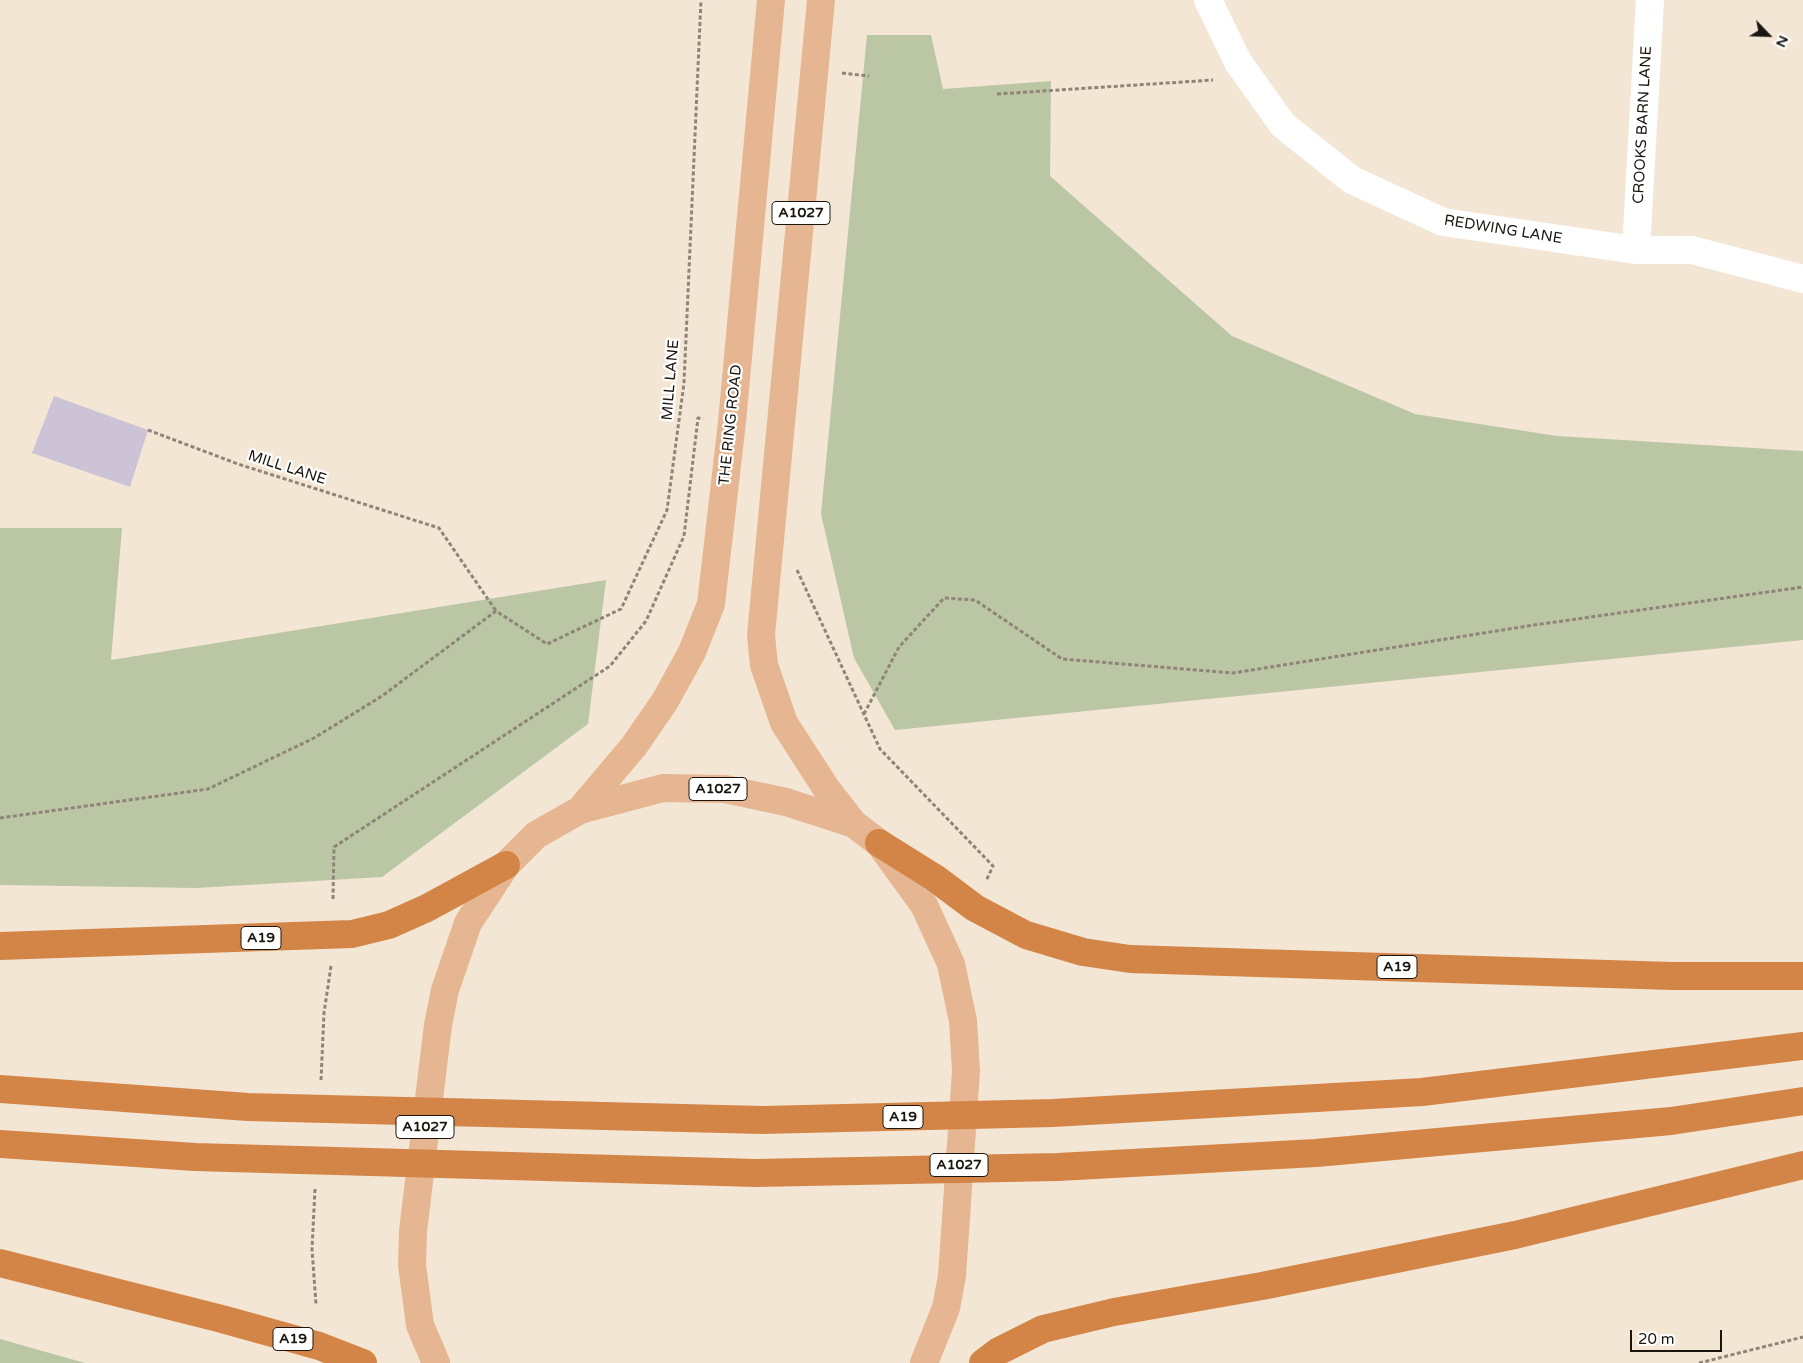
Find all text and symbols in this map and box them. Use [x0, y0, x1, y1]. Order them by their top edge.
north arrow [1743, 10, 1793, 60]
text: N [1772, 33, 1792, 50]
street label: CROOKS BARN LANE [1630, 46, 1656, 204]
road number: A1027 [772, 202, 830, 224]
street label: REDWING LANE [1443, 212, 1563, 248]
street label: MILL LANE [659, 339, 683, 421]
street label: THE RING ROAD [716, 364, 746, 486]
street label: MILL LANE [246, 447, 328, 489]
road number: A1027 [689, 778, 747, 801]
road number: A19 [241, 926, 281, 950]
road number: A19 [1377, 956, 1417, 979]
road number: A19 [883, 1106, 923, 1128]
road number: A1027 [396, 1116, 454, 1138]
road number: A1027 [930, 1154, 988, 1176]
scale bar [1633, 1320, 1726, 1352]
road number: A19 [273, 1328, 313, 1350]
text: 20 m [1638, 1330, 1675, 1348]

